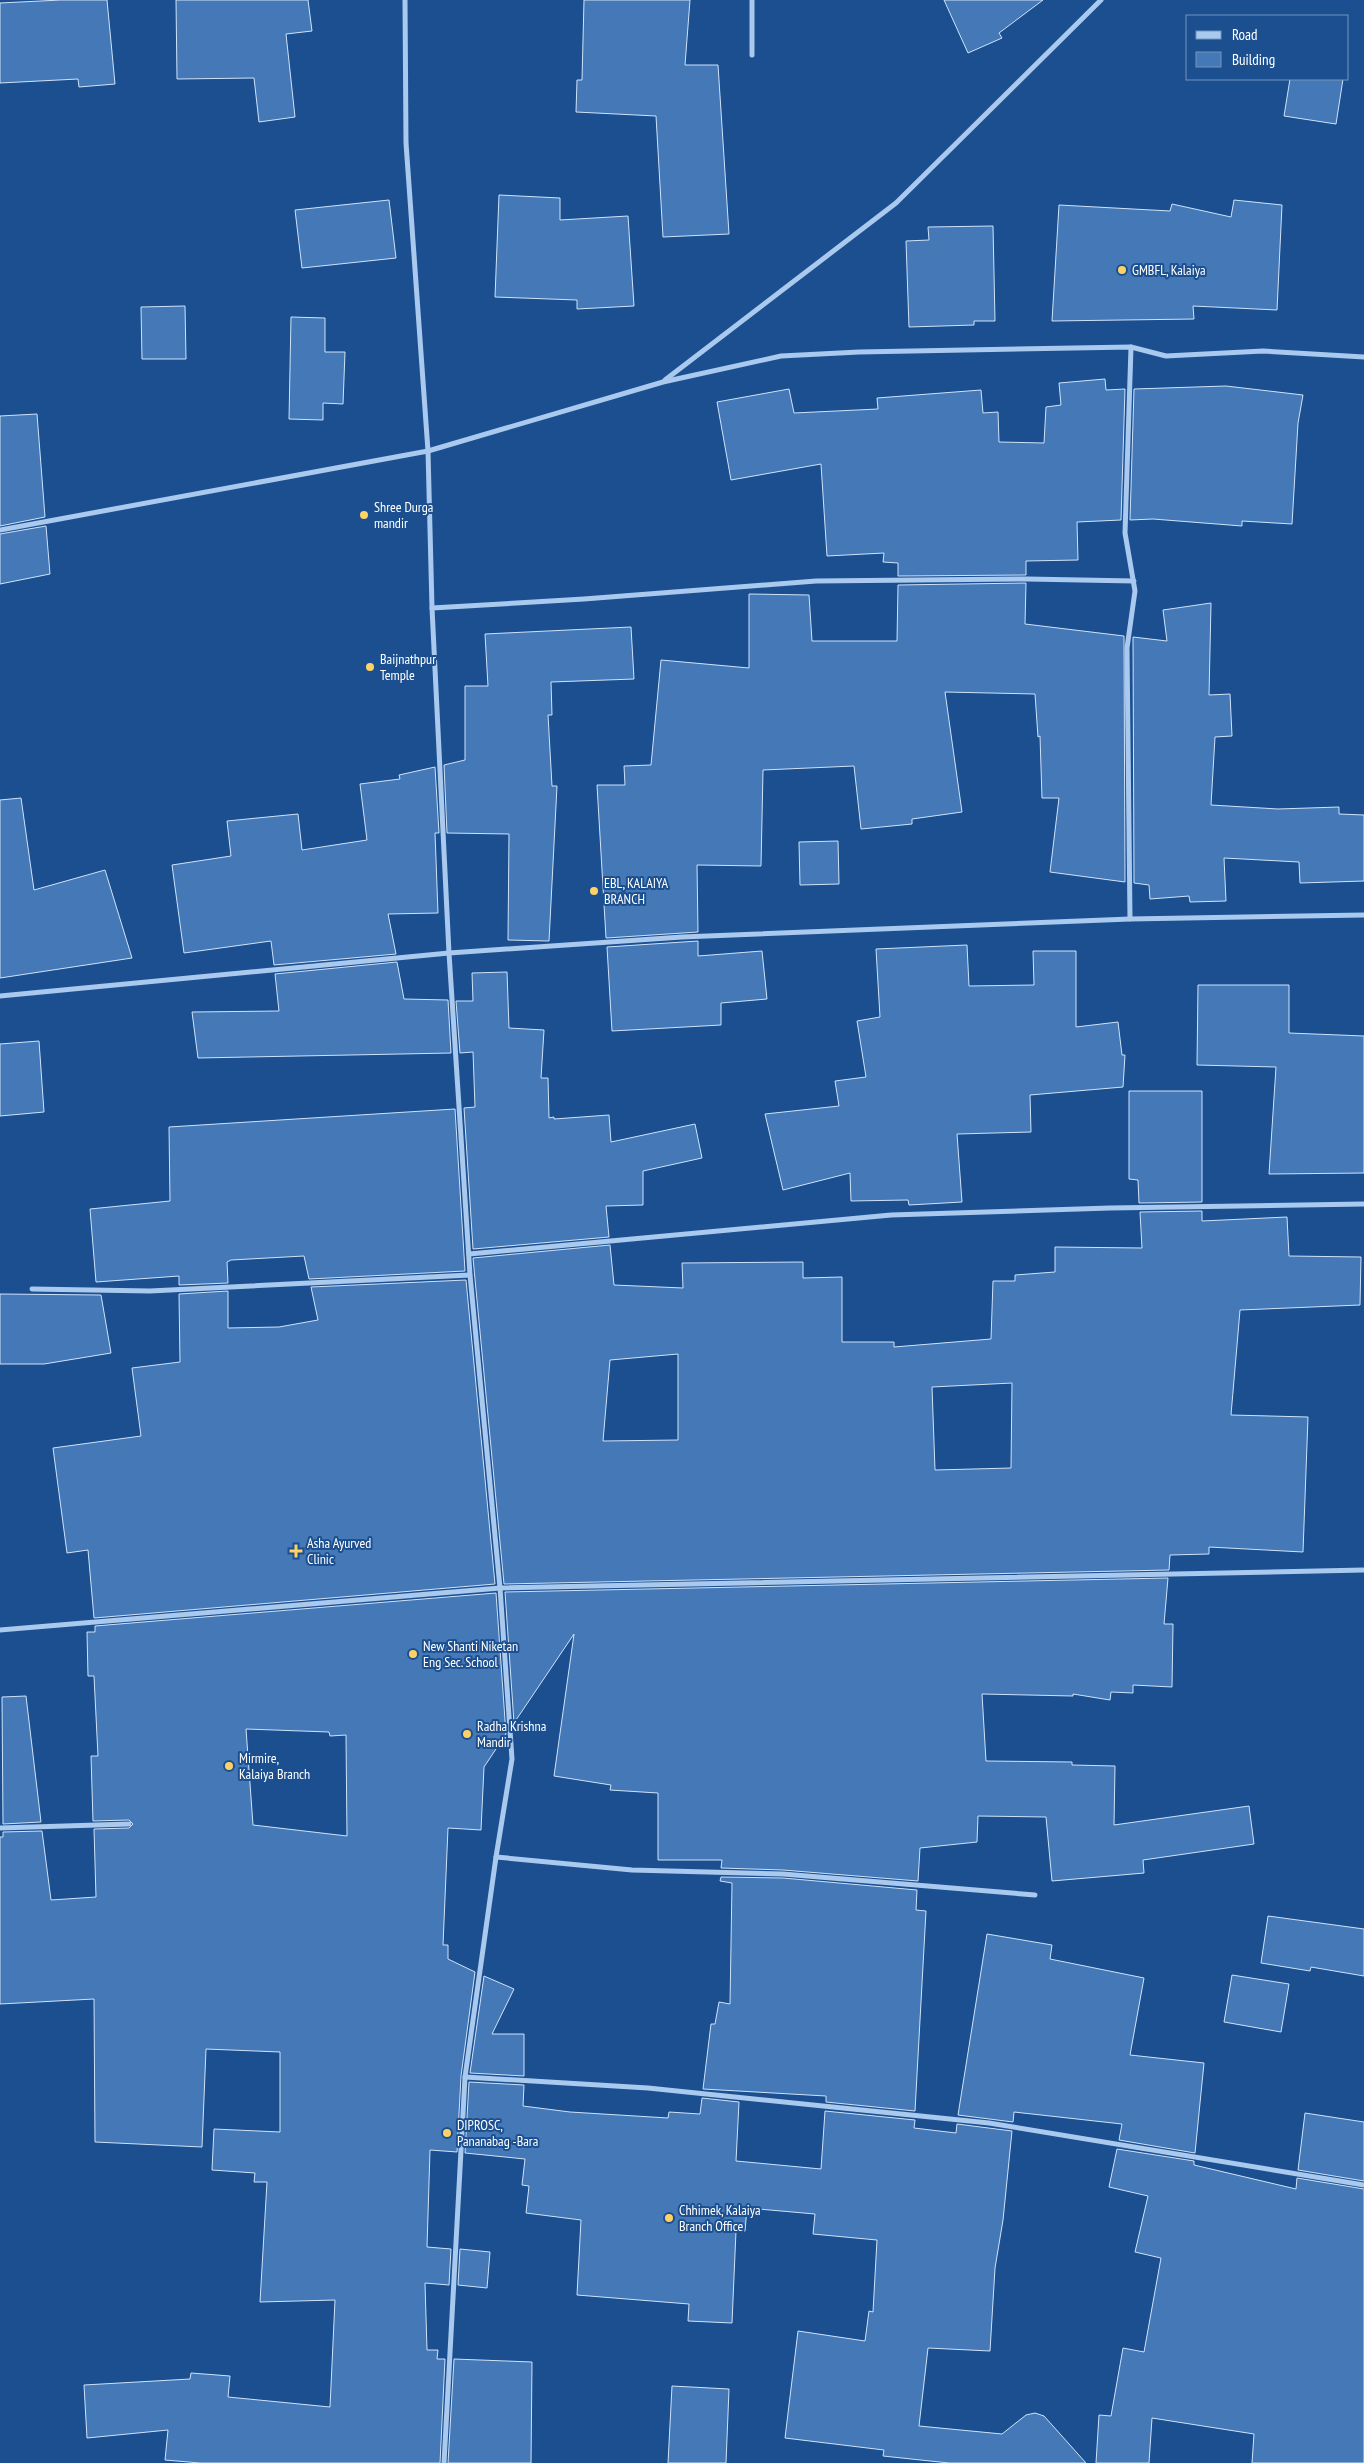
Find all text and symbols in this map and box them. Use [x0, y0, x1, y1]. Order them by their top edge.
legend [1186, 15, 1349, 80]
text: Road [1232, 25, 1258, 44]
text: Building [1232, 50, 1275, 69]
place label: GMBFL, Kalaiya [1132, 261, 1206, 279]
marker: GMBFL, Kalaiya [1116, 264, 1128, 276]
place label: Shree Durga mandir [374, 498, 433, 532]
marker: Shree Durga mandir [358, 509, 370, 521]
place label: Baijnathpur Temple [380, 650, 436, 684]
marker: Baijnathpur Temple [364, 661, 376, 673]
place label: EBL, KALAIYA BRANCH [604, 874, 669, 908]
marker: EBL, KALAIYA BRANCH [588, 885, 600, 897]
place label: Asha Ayurved Clinic [307, 1534, 371, 1568]
marker: Asha Ayurved Clinic [289, 1544, 303, 1558]
place label: New Shanti Niketan Eng Sec. School [423, 1637, 518, 1671]
marker: New Shanti Niketan Eng Sec. School [407, 1648, 419, 1660]
place label: Radha Krishna Mandir [477, 1717, 546, 1751]
marker: Radha Krishna Mandir [461, 1728, 473, 1740]
place label: Mirmire, Kalaiya Branch [239, 1749, 310, 1783]
marker: Mirmire, Kalaiya Branch [223, 1760, 235, 1772]
place label: DIPROSC, Pananabag -Bara [457, 2116, 538, 2150]
marker: DIPROSC, Pananabag -Bara [441, 2127, 453, 2139]
place label: Chhimek, Kalaiya Branch Office [679, 2201, 761, 2235]
marker: Chhimek, Kalaiya Branch Office [663, 2212, 675, 2224]

